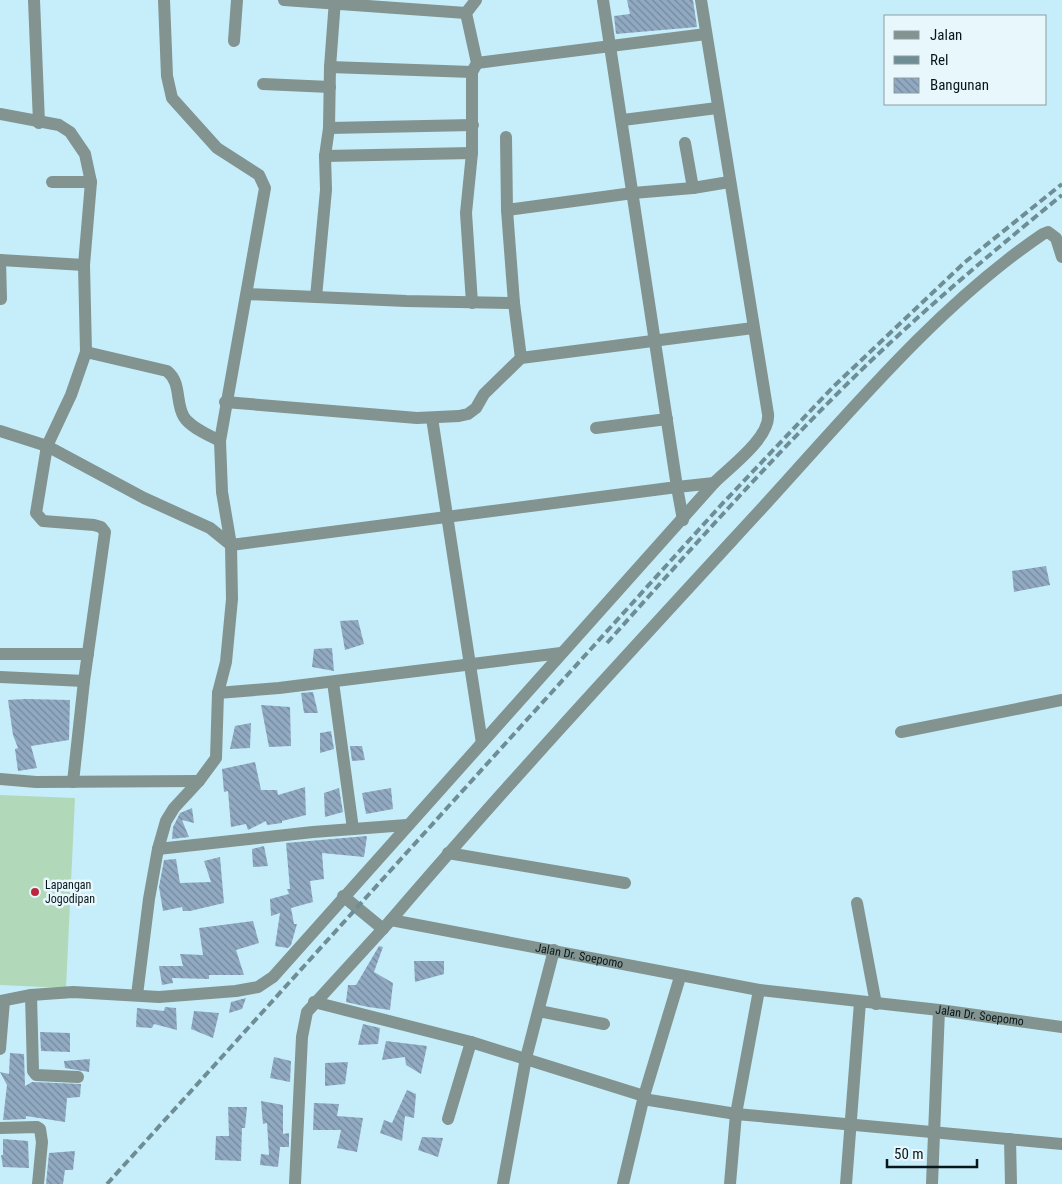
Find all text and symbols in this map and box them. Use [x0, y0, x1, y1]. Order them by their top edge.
legend [884, 15, 1047, 105]
text: Jalan [930, 26, 962, 44]
text: Rel [930, 51, 948, 69]
text: Bangunan [930, 76, 989, 94]
place label: Lapangan Jogodipan [45, 878, 95, 906]
marker: Lapangan Jogodipan [29, 886, 41, 898]
street label: Jalan Dr. Soepomo [534, 941, 625, 971]
street label: Jalan Dr. Soepomo [935, 1003, 1025, 1029]
scale bar [887, 1136, 977, 1168]
text: 50 m [894, 1145, 924, 1163]

